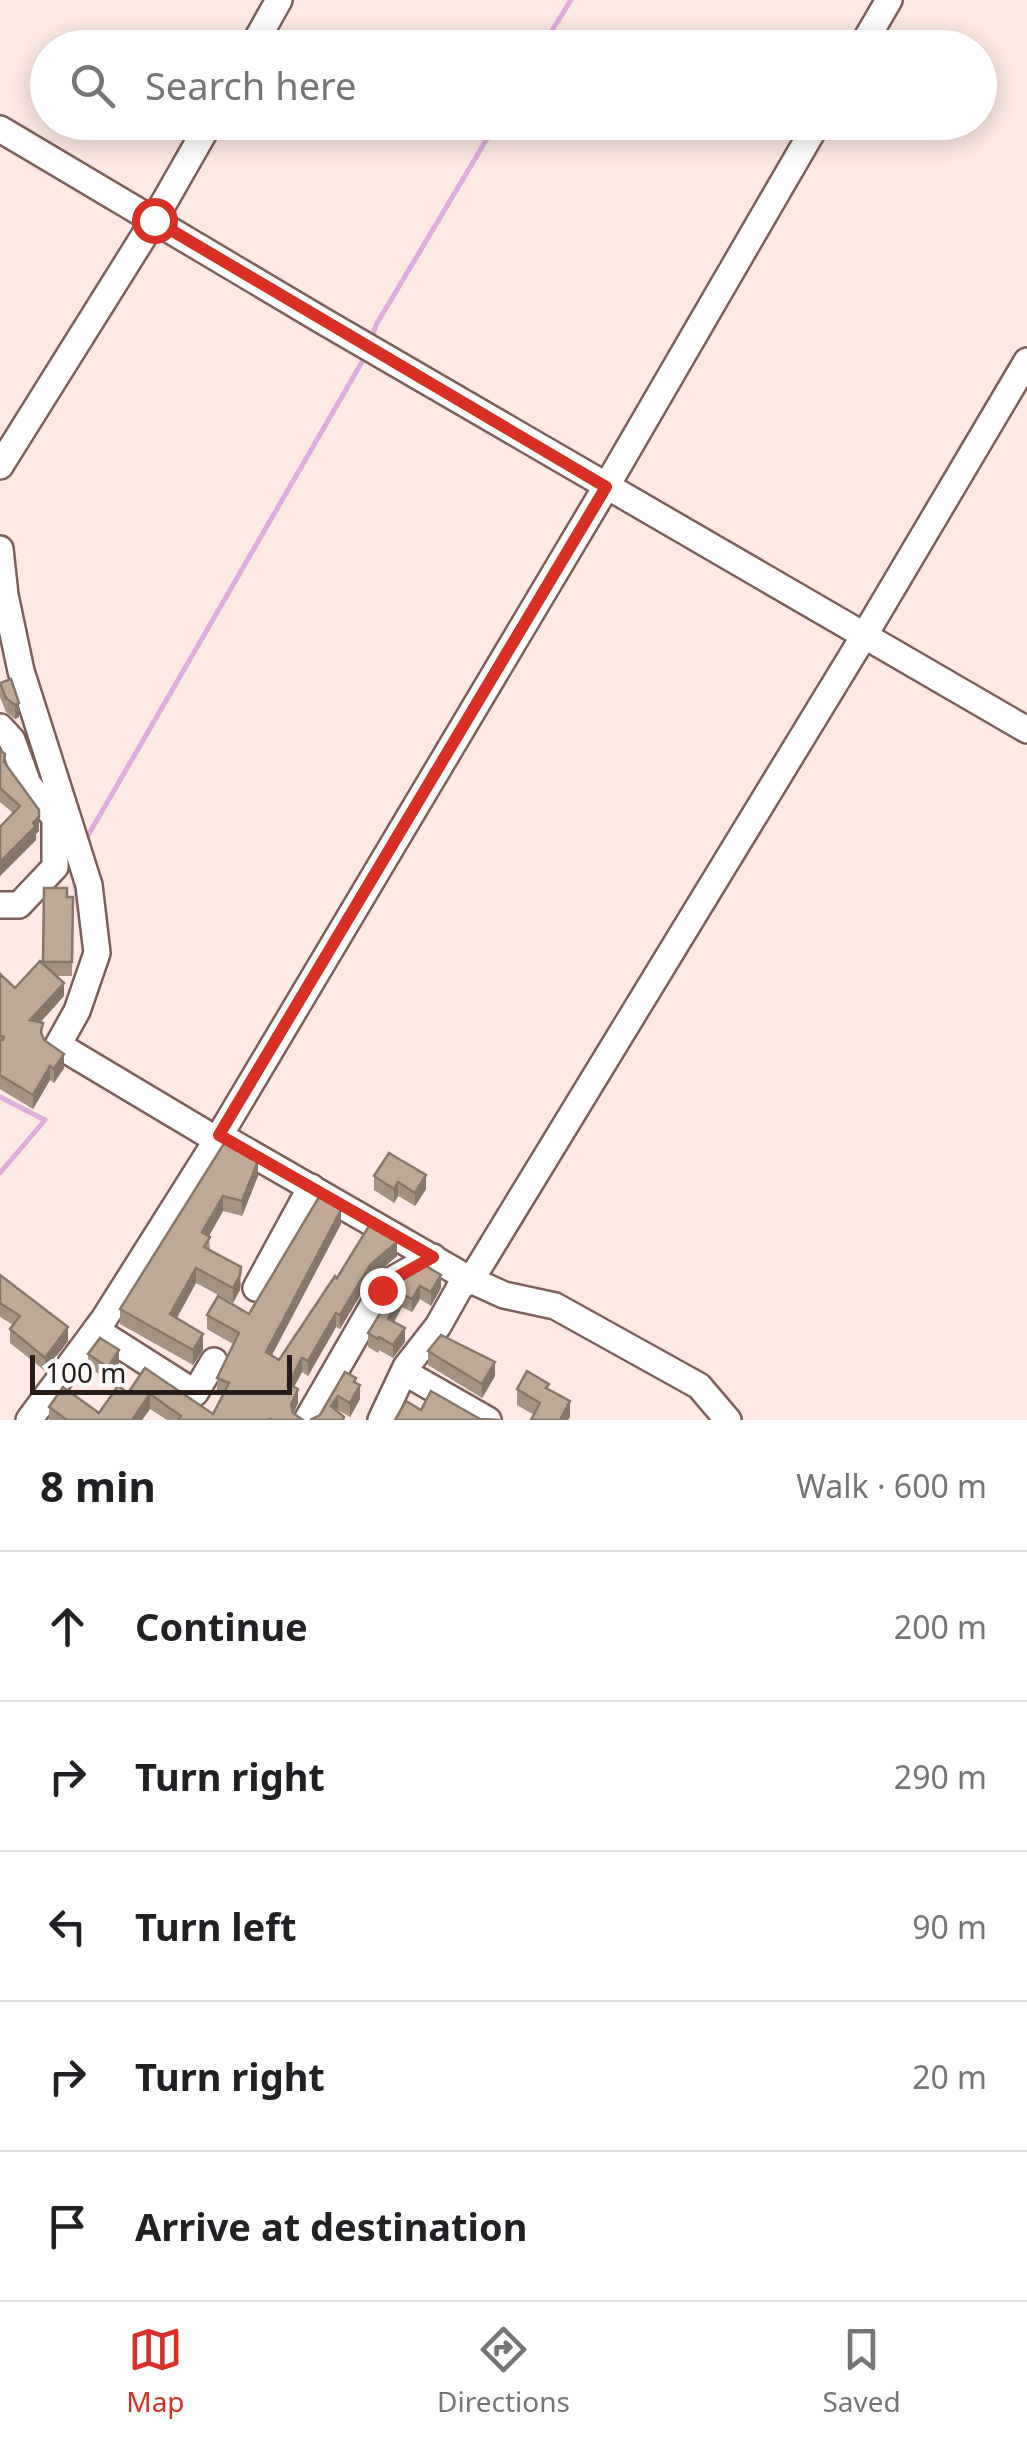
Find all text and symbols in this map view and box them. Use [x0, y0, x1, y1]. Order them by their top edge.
search box [30, 30, 997, 140]
icon: search [65, 58, 120, 113]
text: Search here [145, 59, 356, 111]
route start [132, 198, 178, 244]
route end [360, 1268, 406, 1314]
scale bar [30, 1350, 292, 1394]
text: 100 m [45, 1353, 127, 1391]
text: 8 min [40, 1457, 156, 1514]
text: Walk · 600 m [796, 1464, 987, 1507]
icon: ahead [40, 1599, 95, 1654]
text: Continue [135, 1600, 308, 1652]
text: 200 m [894, 1605, 987, 1648]
icon: right [40, 1749, 95, 1804]
text: Turn right [135, 1750, 325, 1802]
text: 290 m [894, 1755, 987, 1798]
icon: left [40, 1899, 95, 1954]
text: Turn left [135, 1900, 297, 1952]
text: 90 m [912, 1905, 987, 1948]
icon: right [40, 2049, 95, 2104]
text: Turn right [135, 2050, 325, 2102]
text: 20 m [912, 2055, 987, 2098]
icon: arrive [40, 2199, 95, 2254]
text: Arrive at destination [135, 2200, 527, 2252]
tab: Map [126, 2322, 185, 2420]
tab: Directions [437, 2322, 570, 2420]
tab: Saved [822, 2322, 901, 2420]

